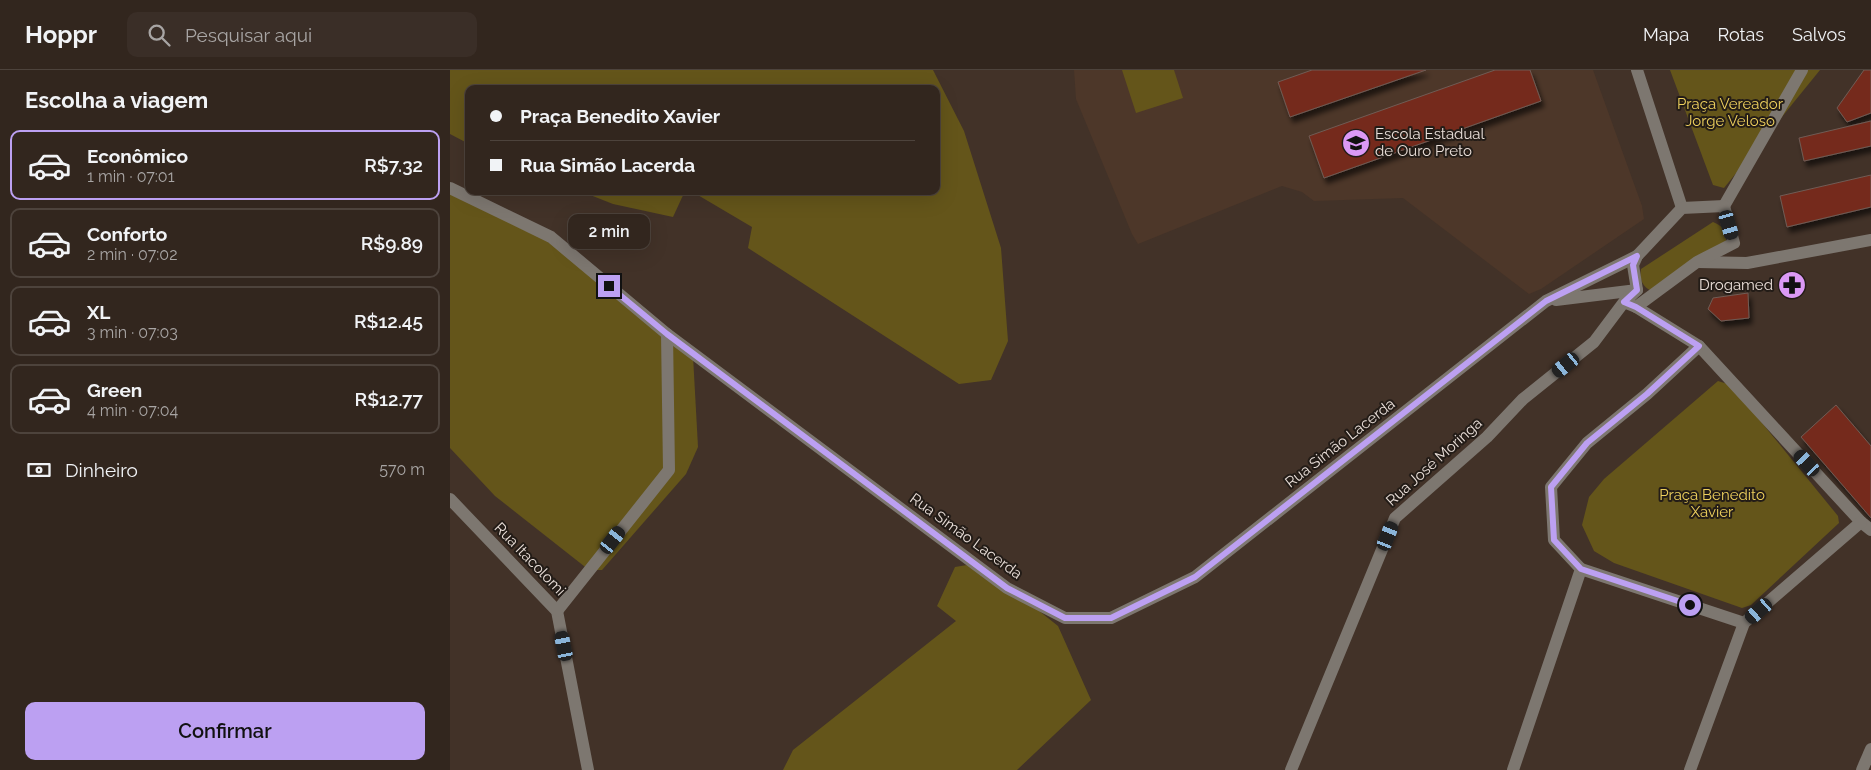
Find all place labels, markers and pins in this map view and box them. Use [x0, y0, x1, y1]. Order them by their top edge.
place label: Escola Estadual de Ouro Preto [1375, 125, 1485, 160]
school or university icon: Escola Estadual de Ouro Preto [1341, 128, 1371, 158]
pharmacy icon: Drogamed [1777, 270, 1807, 300]
place label: Drogamed [1699, 276, 1773, 294]

